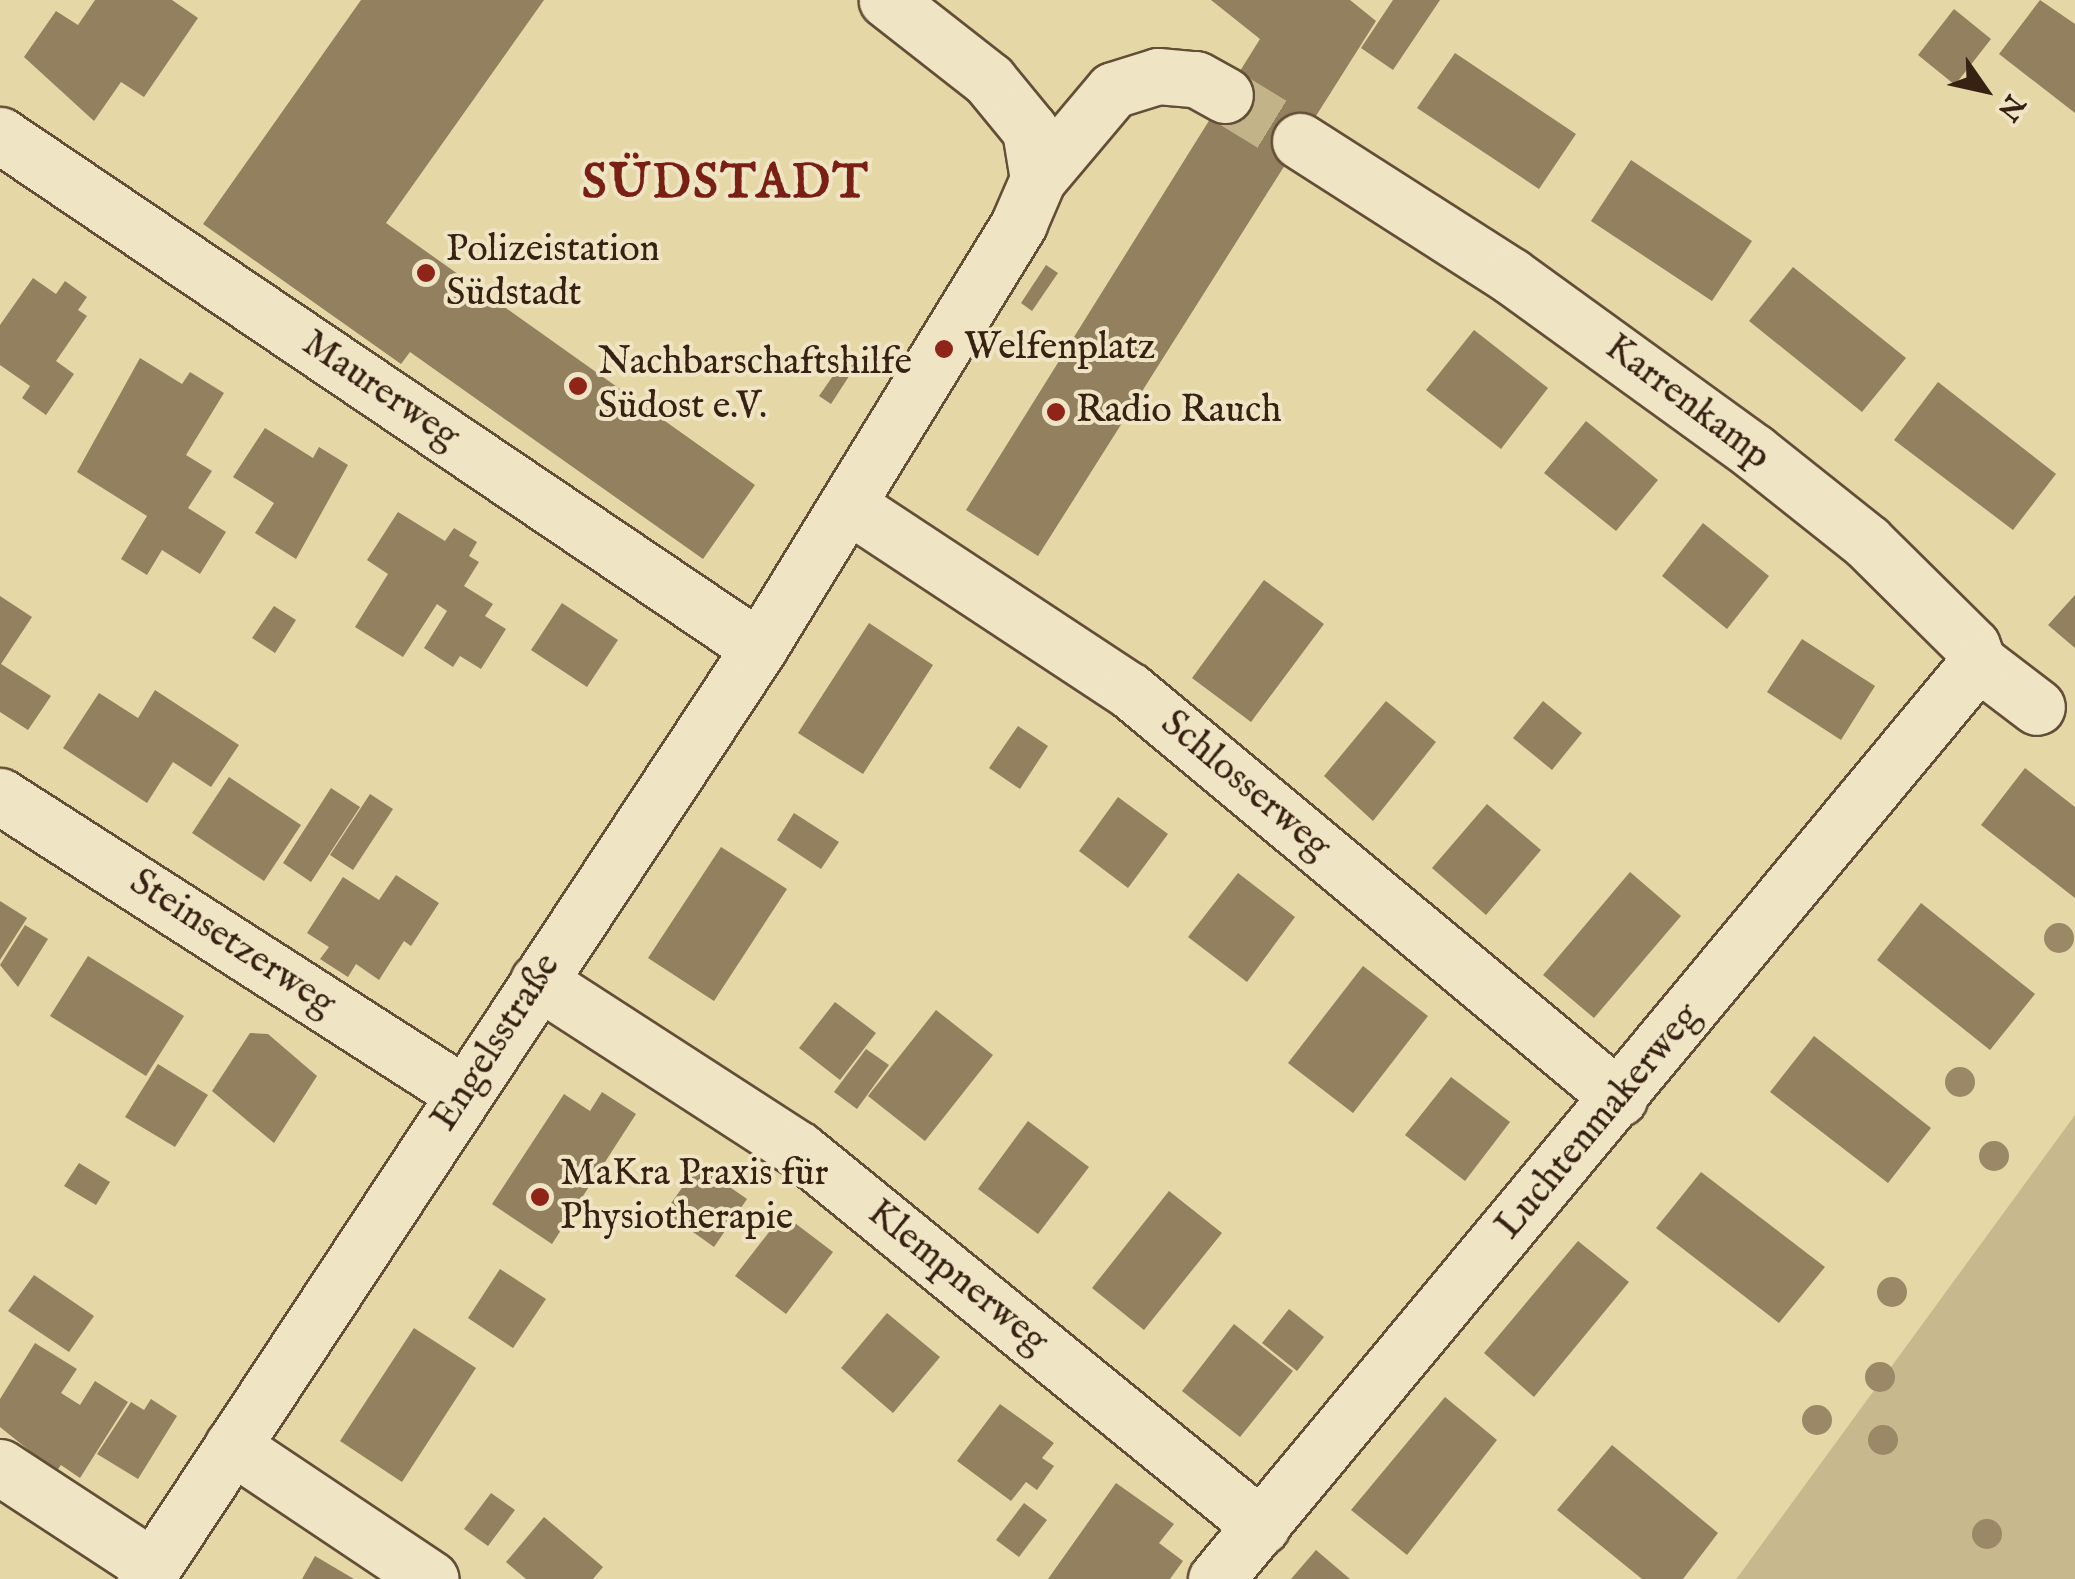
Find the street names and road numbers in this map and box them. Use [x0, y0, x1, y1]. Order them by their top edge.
street label: Maurerweg [293, 322, 467, 460]
street label: Karrenkamp [1595, 326, 1779, 480]
street label: Schlosserweg [1151, 702, 1339, 870]
street label: Steinsetzerweg [121, 861, 343, 1027]
street label: Engelsstraße [423, 946, 571, 1140]
street label: Luchtenmakerweg [1487, 995, 1711, 1249]
street label: Klempnerweg [857, 1191, 1057, 1365]

